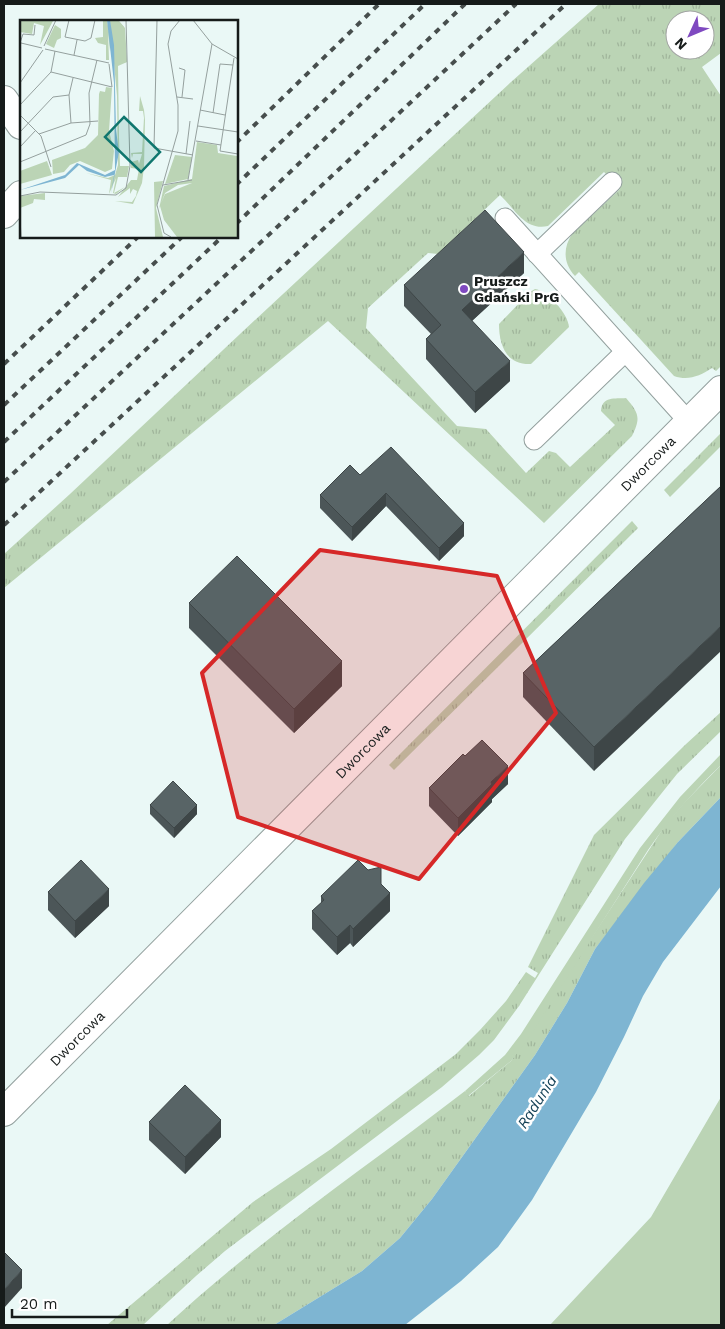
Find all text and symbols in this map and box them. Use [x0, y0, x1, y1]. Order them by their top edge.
north arrow [665, 10, 715, 60]
inset map [20, 20, 238, 238]
text: N [671, 35, 690, 53]
place label: Pruszcz Gdański PrG [474, 273, 559, 305]
marker: Pruszcz Gdański PrG [458, 283, 470, 295]
street label: Dworcowa [617, 433, 679, 494]
street label: Dworcowa [332, 720, 393, 782]
street label: Dworcowa [47, 1007, 108, 1069]
water label: Radunia [513, 1072, 561, 1132]
scale bar [12, 1286, 128, 1318]
text: 20 m [20, 1295, 58, 1313]

